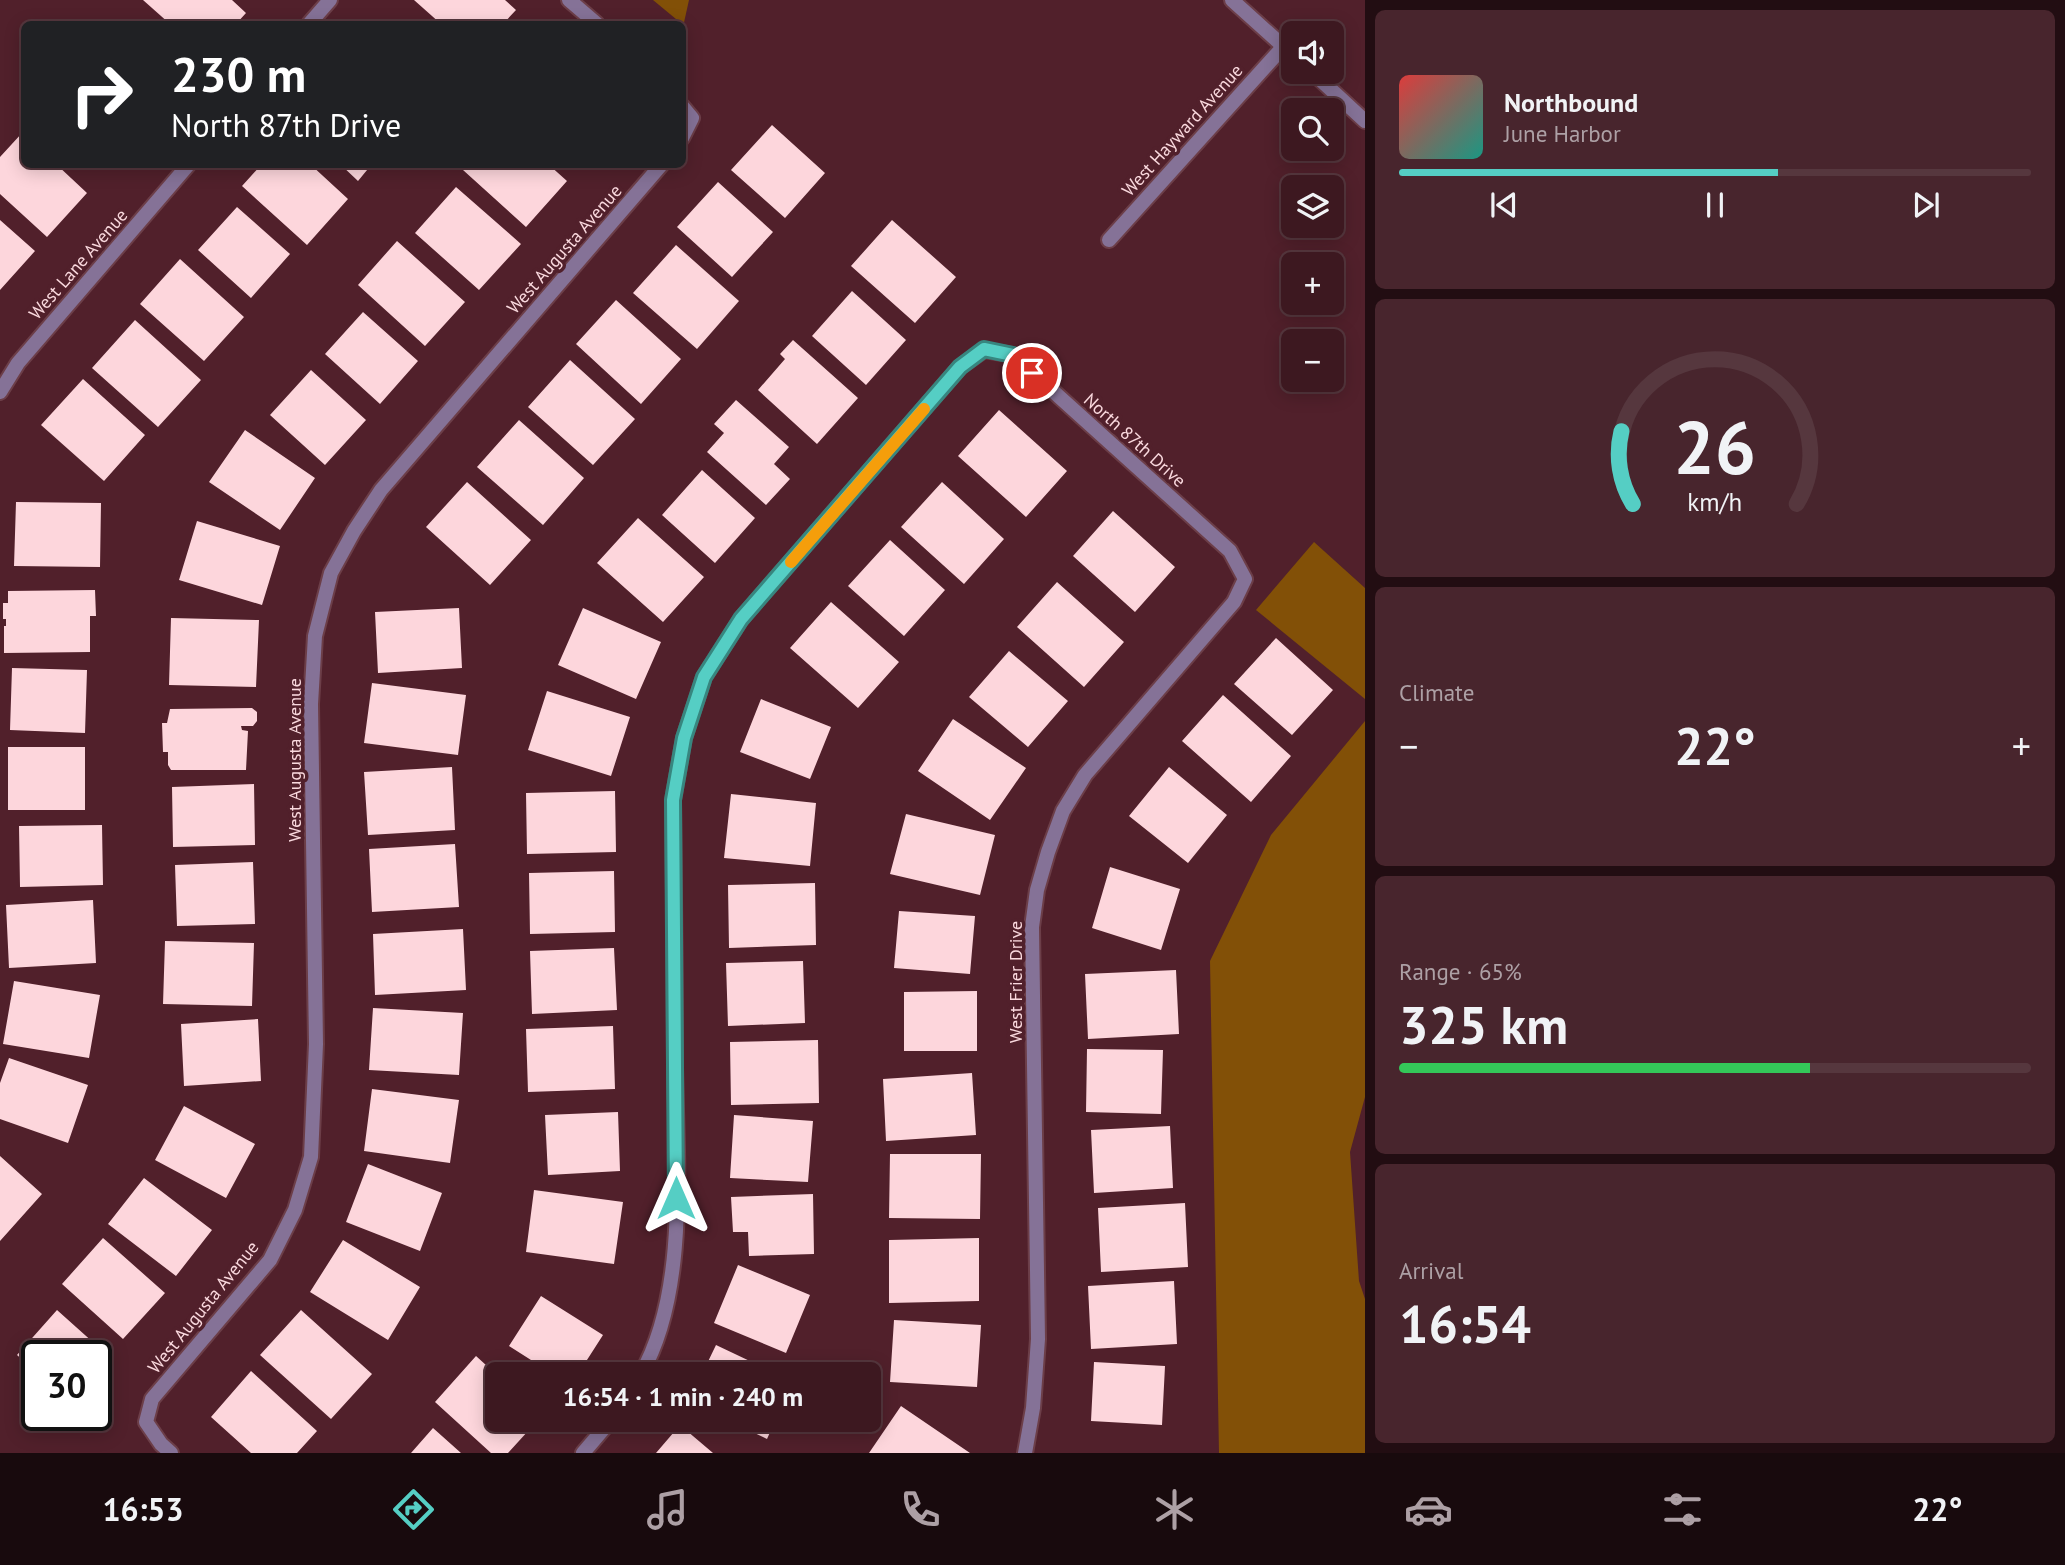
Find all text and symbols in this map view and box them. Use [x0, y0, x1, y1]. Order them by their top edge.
map controls [1281, 21, 1344, 392]
button: sound [1281, 21, 1344, 84]
text: 230 m [171, 42, 306, 106]
icon: right [56, 49, 147, 140]
street label: West Hayward Avenue [1117, 59, 1247, 201]
text: Northbound [1504, 86, 1638, 119]
button: search [1281, 98, 1344, 161]
text: North 87th Drive [171, 104, 401, 146]
text: June Harbor [1504, 119, 1621, 148]
button: layers [1281, 175, 1344, 238]
street label: West Augusta Avenue [502, 180, 626, 318]
icon: previous [1485, 186, 1523, 224]
icon: pause [1696, 186, 1734, 224]
icon: next [1907, 186, 1945, 224]
street label: West Lane Avenue [24, 204, 132, 324]
button: + [1281, 252, 1344, 315]
button: − [1281, 329, 1344, 392]
pin [1002, 343, 1062, 403]
icon: arrive [1013, 354, 1051, 392]
street label: North 87th Drive [1079, 388, 1191, 492]
text: 26 [1674, 400, 1756, 494]
text: km/h [1688, 486, 1742, 518]
street label: West Augusta Avenue [283, 678, 306, 842]
text: Climate [1399, 678, 1474, 707]
text: 22° [1674, 712, 1756, 779]
text: − [1399, 721, 1418, 770]
text: + [2012, 721, 2031, 770]
street label: West Frier Drive [1004, 921, 1027, 1043]
text: Range · 65% [1399, 957, 1522, 986]
text: 325 km [1399, 991, 1568, 1058]
position arrow [639, 1161, 713, 1235]
street label: West Augusta Avenue [143, 1236, 263, 1378]
text: Arrival [1399, 1256, 1463, 1285]
text: 16:54 [1399, 1290, 1531, 1357]
speed limit sign: 30 [21, 1340, 112, 1431]
text: 16:54 · 1 min · 240 m [563, 1380, 803, 1413]
icon: directions [389, 1485, 438, 1534]
icon: music [643, 1485, 692, 1534]
icon: phone [896, 1485, 945, 1534]
icon: climate [1150, 1485, 1199, 1534]
icon: car [1404, 1485, 1453, 1534]
icon: filters [1658, 1485, 1707, 1534]
text: 16:53 [102, 1488, 184, 1530]
text: 22° [1912, 1488, 1963, 1530]

